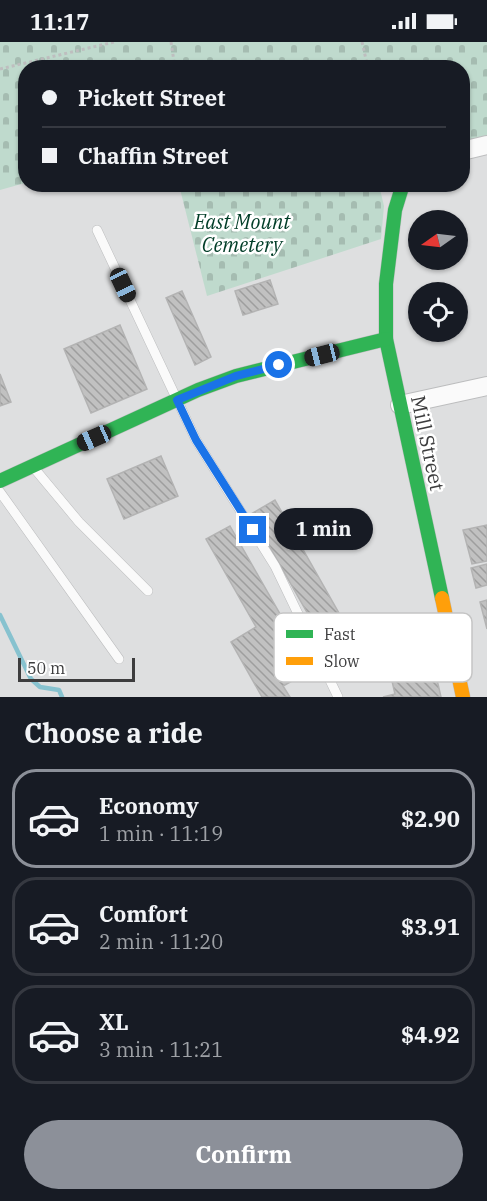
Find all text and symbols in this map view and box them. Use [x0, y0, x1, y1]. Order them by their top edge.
text: 11:17 [30, 7, 89, 36]
text: Pickett Street [78, 83, 225, 112]
text: Chaffin Street [78, 141, 228, 170]
park label: East Mount Cemetery [193, 208, 291, 258]
north arrow [408, 210, 468, 270]
map controls [408, 210, 468, 342]
car [107, 265, 139, 305]
button: locate [408, 282, 468, 342]
car [302, 342, 342, 368]
route start [265, 351, 292, 378]
street label: Mill Street [405, 393, 451, 493]
car [74, 422, 114, 454]
callout: 1 min [274, 509, 373, 551]
text: 1 min [296, 515, 352, 542]
route end [239, 516, 266, 543]
legend [274, 613, 472, 682]
text: Fast [324, 624, 356, 644]
text: Slow [324, 651, 360, 671]
scale bar [18, 655, 135, 682]
text: 50 m [27, 658, 65, 678]
text: Choose a ride [24, 715, 203, 750]
text: Economy [99, 791, 199, 820]
icon: car [27, 792, 81, 846]
text: $2.90 [401, 804, 460, 833]
text: 1 min · 11:19 [99, 820, 223, 847]
text: Comfort [99, 899, 188, 928]
icon: car [27, 900, 81, 954]
text: $3.91 [401, 912, 460, 941]
text: 2 min · 11:20 [99, 928, 223, 955]
text: XL [99, 1007, 129, 1036]
icon: car [27, 1008, 81, 1062]
text: $4.92 [401, 1020, 460, 1049]
text: 3 min · 11:21 [99, 1036, 223, 1063]
button: Confirm [24, 1120, 463, 1189]

